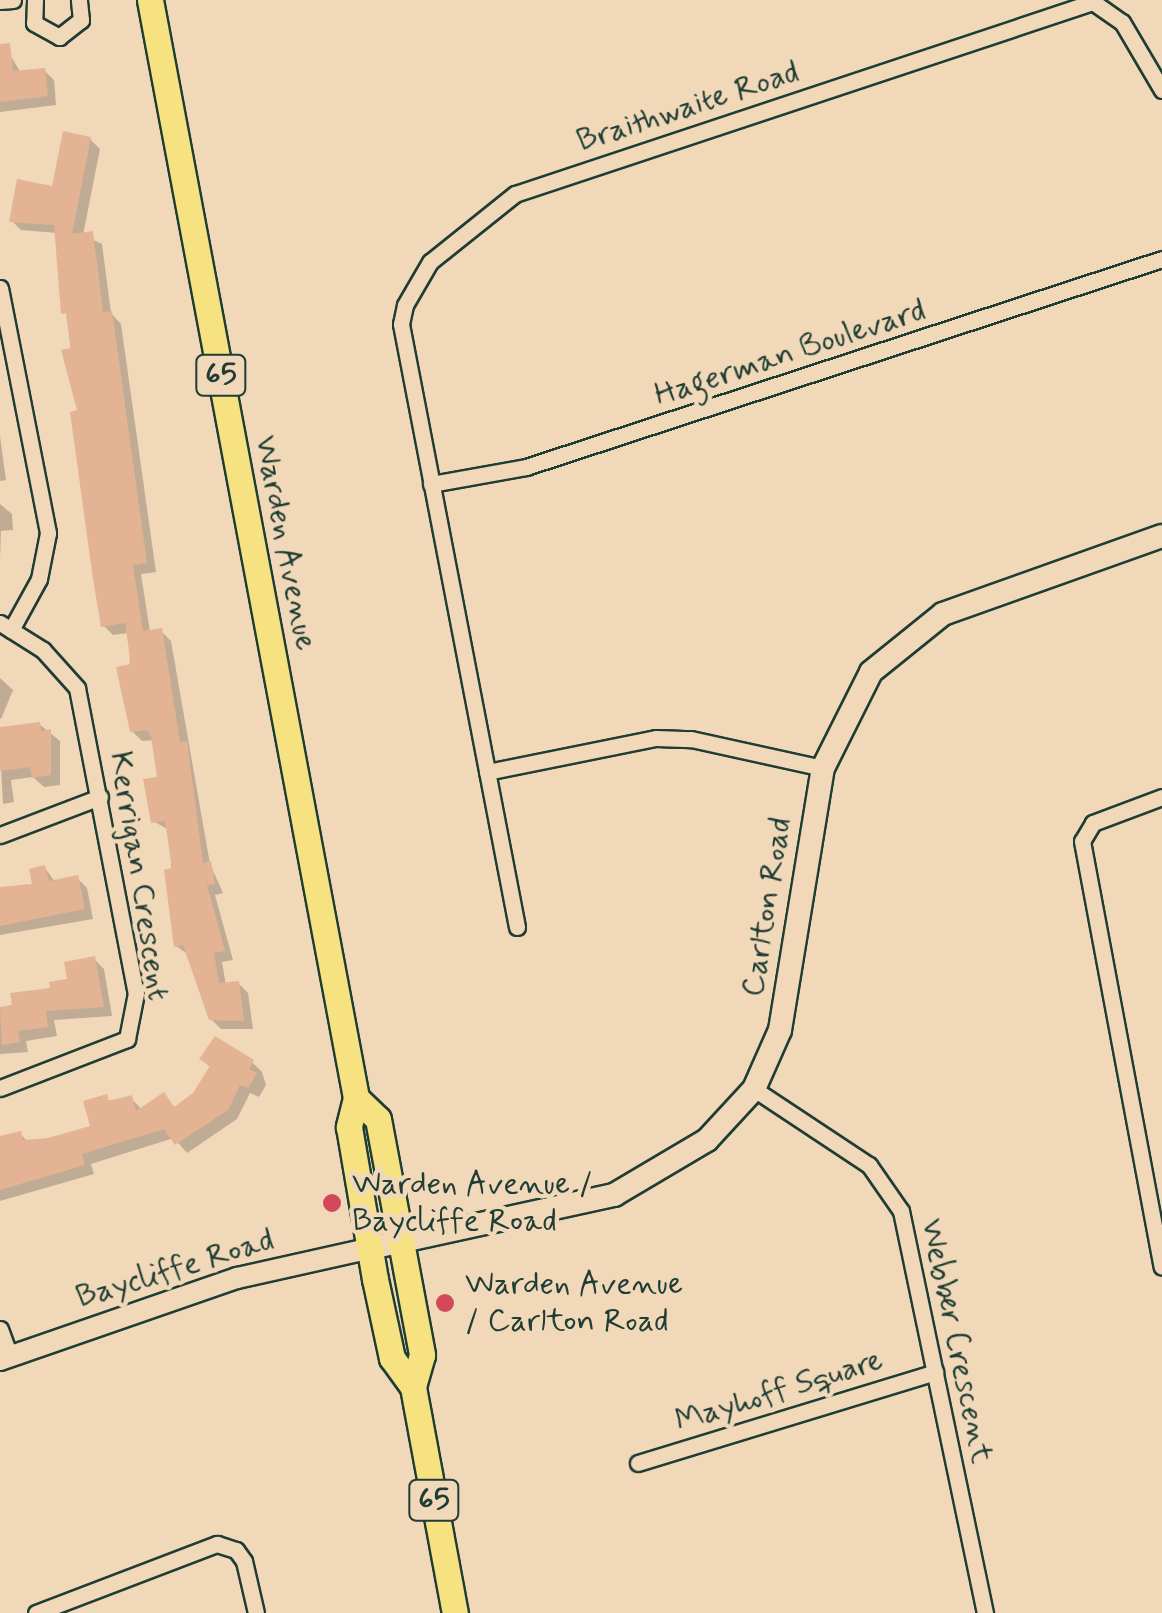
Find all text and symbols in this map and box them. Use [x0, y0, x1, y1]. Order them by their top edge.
street label: Braithwaite Road [573, 53, 803, 161]
street label: Hagerman Boulevard [651, 291, 929, 415]
road number: 65 [194, 350, 248, 400]
street label: Warden Avenue [246, 434, 324, 652]
street label: Kerrigan Crescent [100, 747, 178, 1005]
street label: Carlton Road [734, 815, 800, 999]
place label: Warden Avenue / Baycliffe Road [352, 1166, 589, 1241]
marker: Warden Avenue / Baycliffe Road [321, 1192, 343, 1214]
street label: Baycliffe Road [74, 1221, 276, 1317]
street label: Webber Crescent [912, 1221, 1000, 1461]
place label: Warden Avenue / Carlton Road [465, 1266, 679, 1341]
marker: Warden Avenue / Carlton Road [434, 1292, 456, 1314]
street label: Mayhoff Square [668, 1341, 890, 1441]
road number: 65 [406, 1475, 462, 1525]

